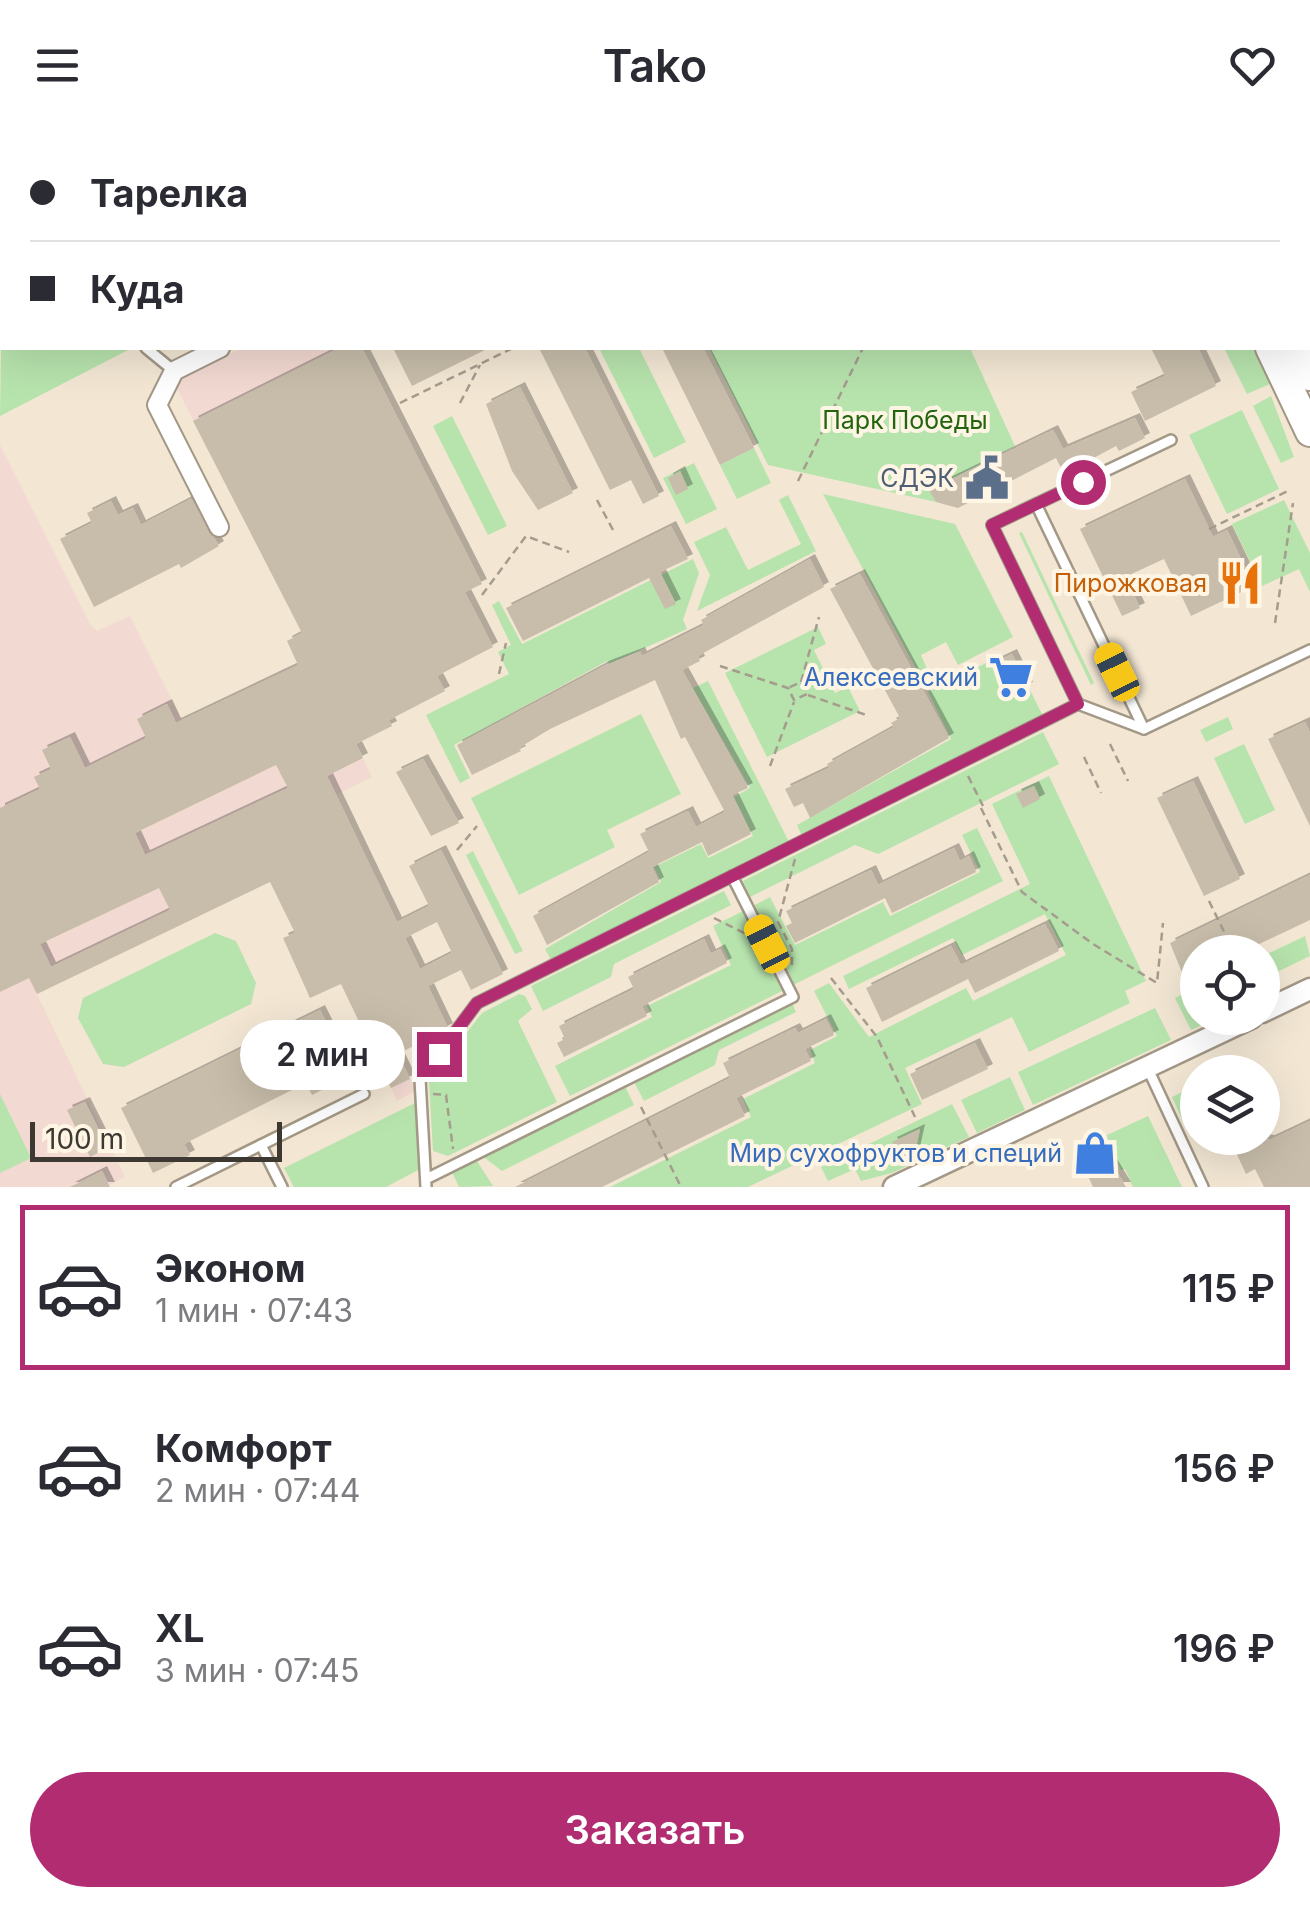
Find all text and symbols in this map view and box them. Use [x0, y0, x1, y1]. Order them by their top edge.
icon: menu [30, 38, 85, 93]
text: Tako [603, 38, 707, 93]
icon: heart [1225, 38, 1280, 93]
text: Тарелка [90, 170, 248, 216]
text: Куда [90, 266, 184, 312]
park label: Парк Победы [822, 405, 988, 435]
public building icon: СДЭК [963, 454, 1011, 502]
route start [1061, 460, 1106, 505]
place label: СДЭК [880, 463, 954, 493]
restaurant icon: Пирожковая [1216, 559, 1264, 607]
place label: Пирожковая [1054, 568, 1207, 598]
car [1090, 638, 1144, 706]
supermarket icon: Алексеевский [987, 653, 1035, 701]
place label: Алексеевский [804, 662, 978, 692]
car [740, 910, 794, 978]
map controls [1180, 935, 1280, 1155]
button: locate [1180, 935, 1280, 1035]
callout: 2 мин [239, 1019, 404, 1089]
route end [417, 1032, 462, 1077]
text: 2 мин [276, 1035, 369, 1074]
button: layers [1180, 1055, 1280, 1155]
scale bar [30, 1117, 282, 1162]
text: 100 m [45, 1122, 124, 1156]
shop icon: Мир сухофруктов и специй [1071, 1129, 1119, 1177]
place label: Мир сухофруктов и специй [729, 1138, 1062, 1168]
icon: car [35, 1243, 125, 1333]
text: Эконом [155, 1245, 306, 1291]
text: 115 ₽ [1182, 1265, 1275, 1311]
text: 1 мин · 07:43 [155, 1291, 353, 1330]
icon: car [35, 1423, 125, 1513]
text: Комфорт [155, 1425, 332, 1471]
text: 156 ₽ [1173, 1445, 1275, 1491]
text: 2 мин · 07:44 [155, 1471, 360, 1510]
icon: car [35, 1603, 125, 1693]
text: XL [155, 1605, 205, 1651]
text: 196 ₽ [1173, 1625, 1275, 1671]
text: 3 мин · 07:45 [155, 1651, 359, 1690]
button: Заказать [30, 1772, 1280, 1887]

